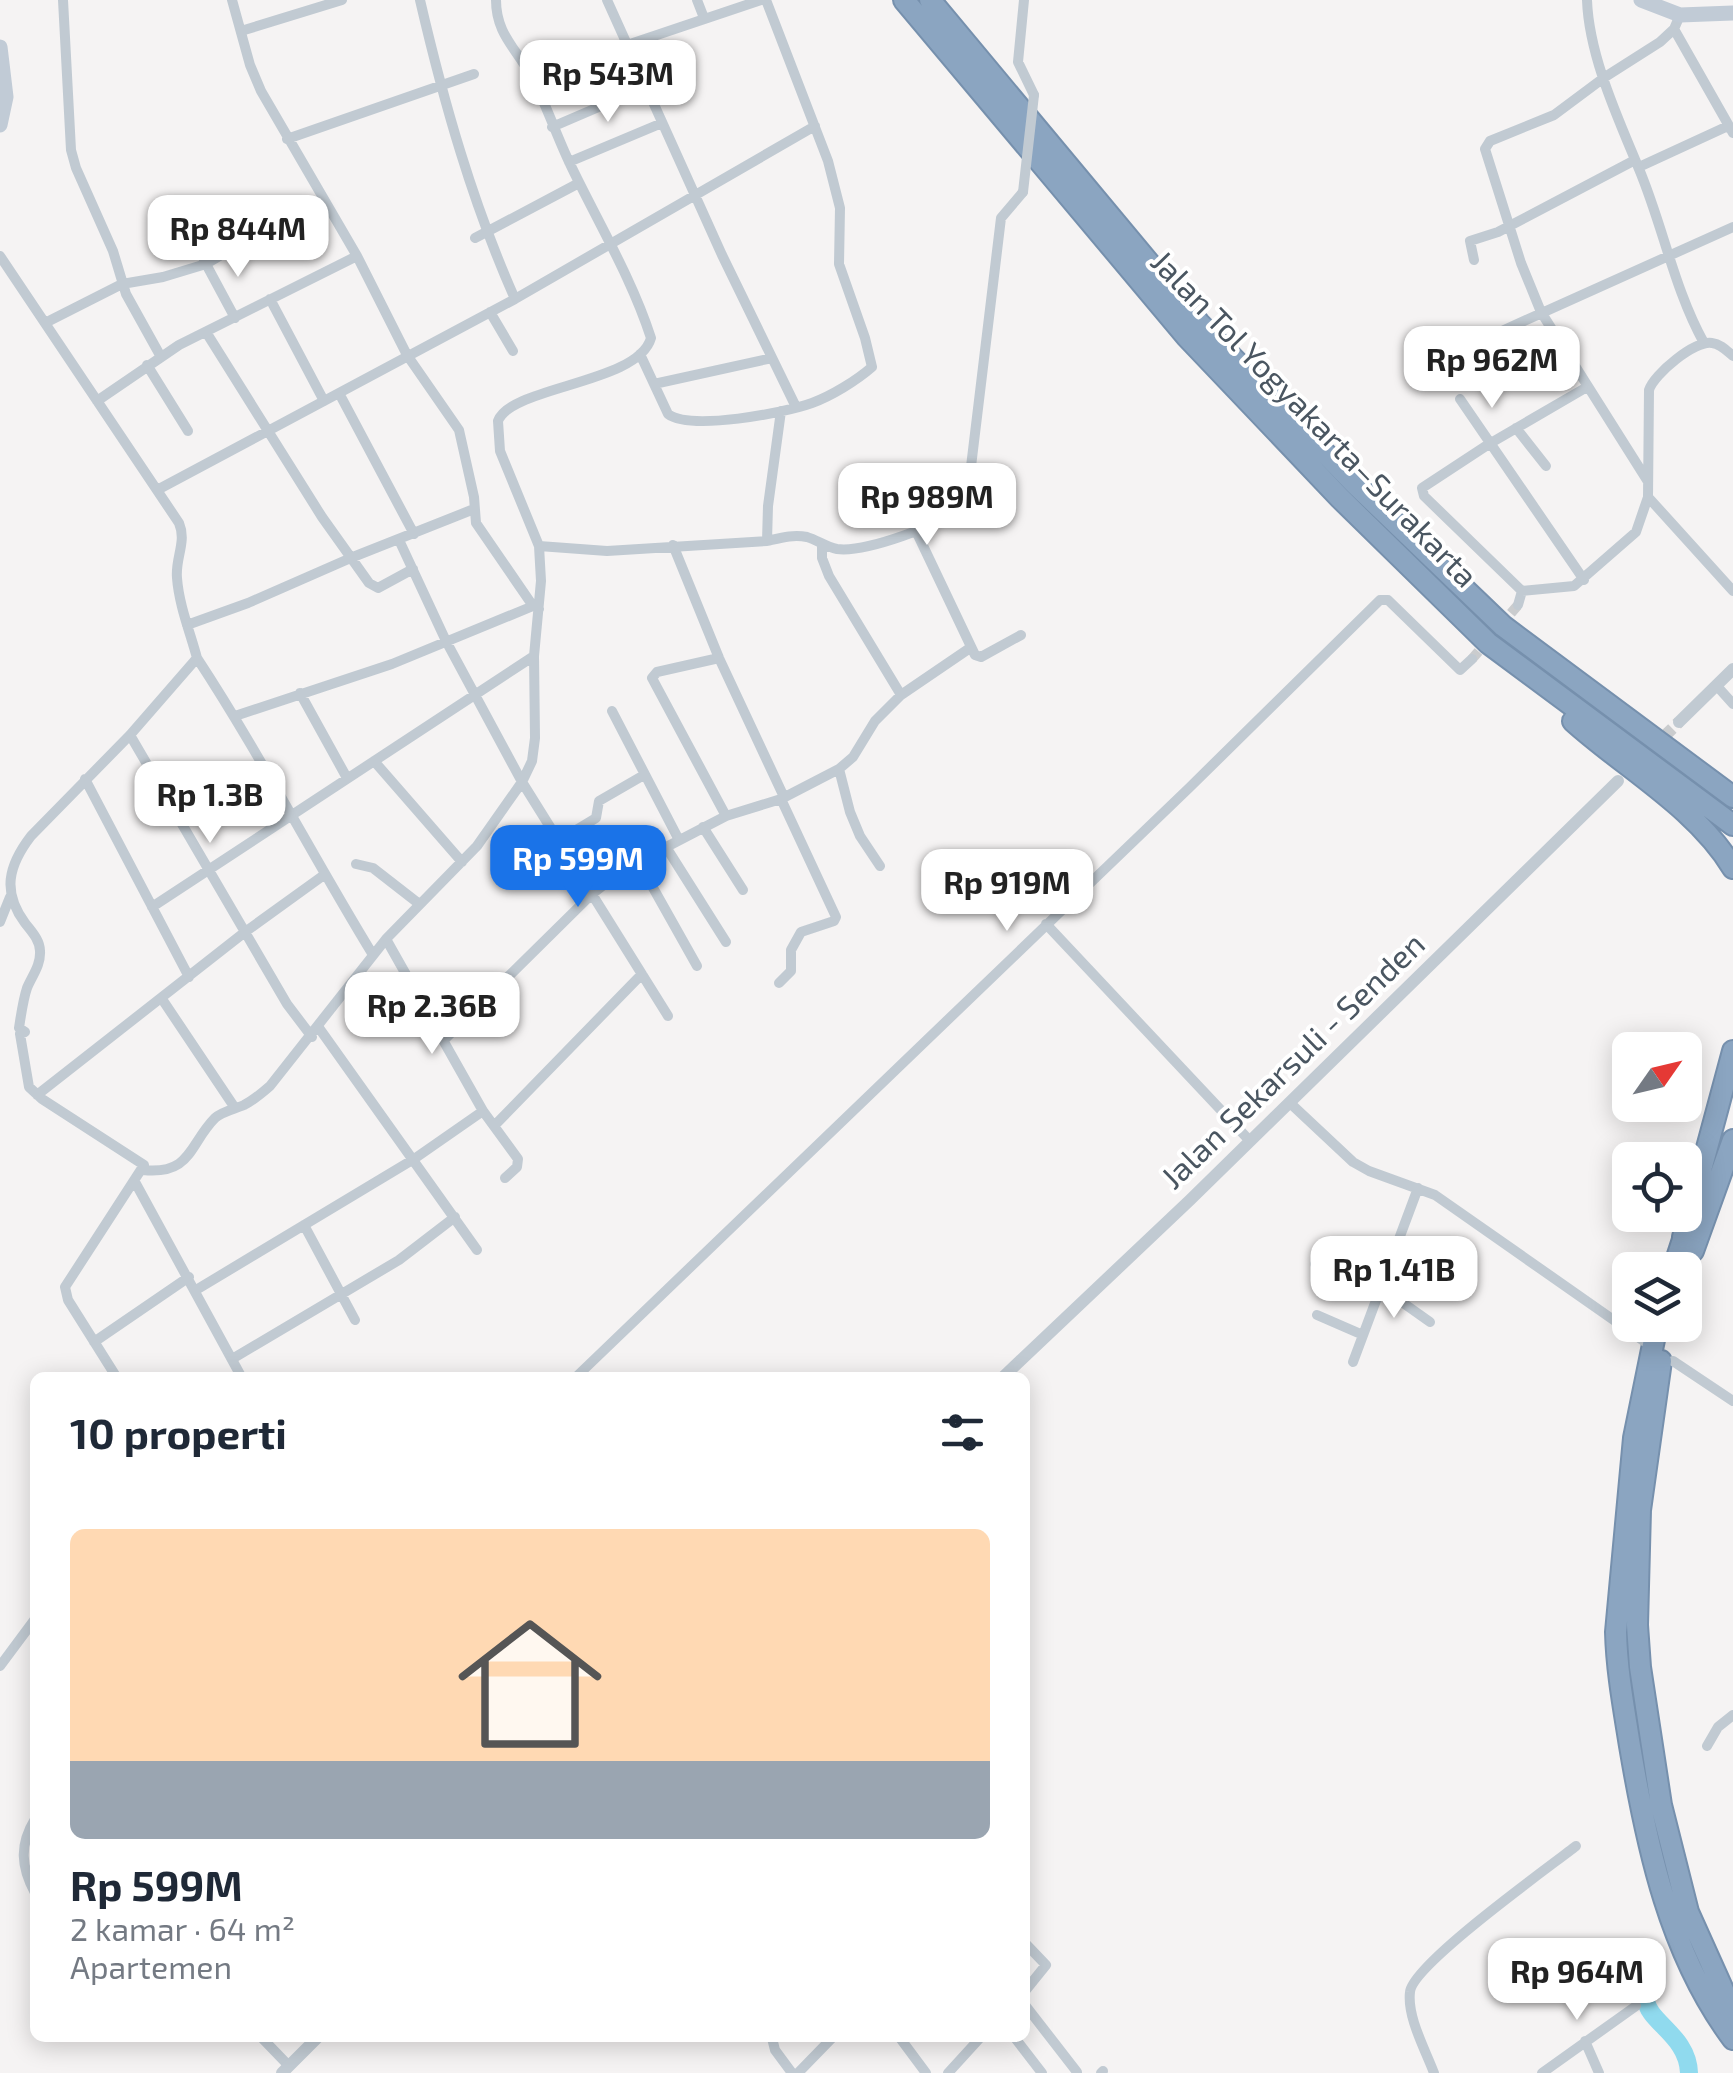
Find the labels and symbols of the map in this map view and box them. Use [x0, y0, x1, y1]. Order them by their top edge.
pin: Rp 543M [516, 40, 700, 125]
pin: Rp 844M [146, 195, 330, 280]
street label: Jalan Tol Yogyakarta–Surakarta [1144, 241, 1487, 594]
pin: Rp 962M [1400, 326, 1584, 411]
pin: Rp 989M [835, 463, 1019, 548]
pin: Rp 1.3B [118, 761, 302, 846]
pin: Rp 599M [486, 825, 670, 910]
pin: Rp 919M [915, 849, 1099, 934]
street label: Jalan Sekarsuli - Senden [1152, 924, 1431, 1195]
pin: Rp 2.36B [329, 972, 535, 1057]
north arrow [1612, 1032, 1702, 1122]
pin: Rp 1.41B [1291, 1236, 1497, 1321]
pin: Rp 964M [1485, 1938, 1669, 2023]

